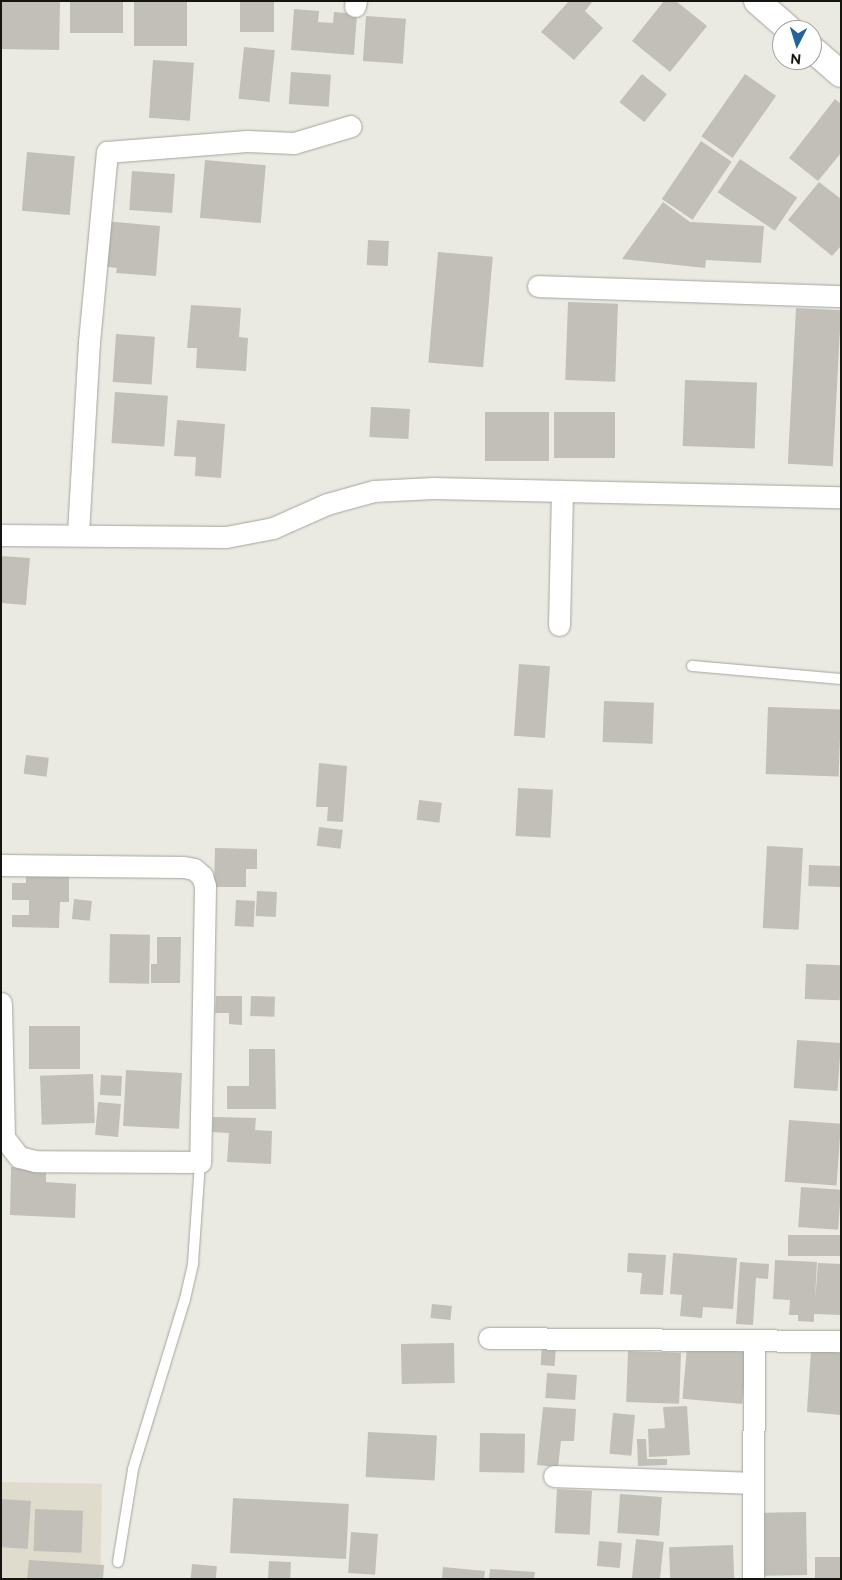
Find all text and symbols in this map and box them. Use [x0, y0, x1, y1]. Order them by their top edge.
north arrow [772, 20, 822, 70]
text: N [790, 51, 802, 67]

